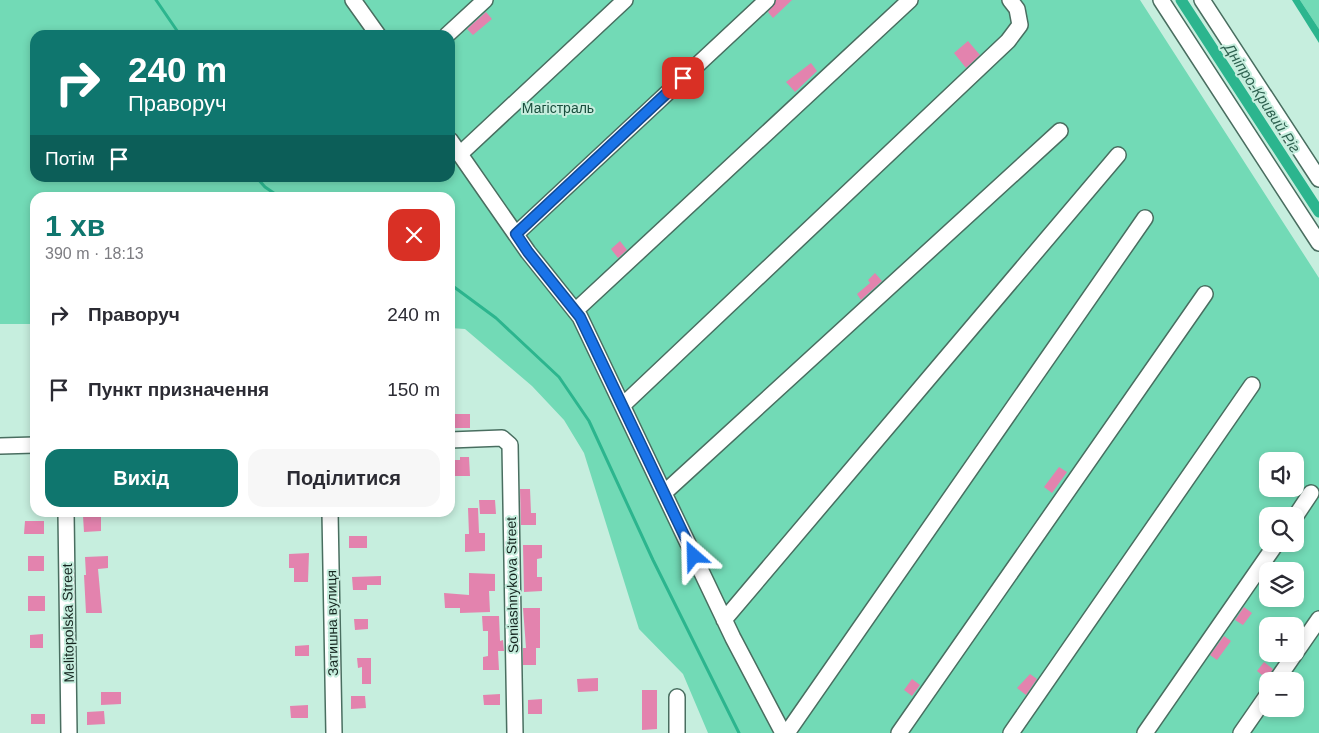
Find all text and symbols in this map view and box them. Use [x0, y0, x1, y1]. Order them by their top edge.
water label: Дніпро-Кривий Ріг [1220, 38, 1304, 156]
icon: right [45, 50, 110, 115]
text: 240 m [128, 50, 227, 89]
pin [662, 57, 704, 99]
icon: arrive [669, 64, 697, 92]
text: Праворуч [128, 91, 226, 116]
park label: Магістраль [522, 100, 594, 116]
icon: arrive [105, 145, 133, 173]
text: Потім [45, 148, 95, 169]
text: 1 хв [45, 209, 105, 242]
button: close [388, 209, 440, 261]
text: 390 m · 18:13 [45, 245, 144, 262]
icon: right [45, 301, 73, 329]
text: Праворуч [88, 304, 180, 325]
text: 240 m [387, 304, 440, 325]
icon: arrive [45, 376, 73, 404]
text: Пункт призначення [88, 379, 269, 400]
text: 150 m [387, 379, 440, 400]
button: Вихід [45, 449, 238, 507]
button: Поділитися [248, 449, 440, 507]
map controls [1259, 452, 1304, 717]
button: sound [1259, 452, 1304, 497]
button: search [1259, 507, 1304, 552]
street label: Soniashnykova Street [503, 517, 521, 653]
position arrow [667, 529, 719, 581]
button: layers [1259, 562, 1304, 607]
street label: Melitopolska Street [59, 563, 77, 683]
street label: Затишна вулиця [323, 570, 341, 676]
button: + [1259, 617, 1304, 662]
button: − [1259, 672, 1304, 717]

